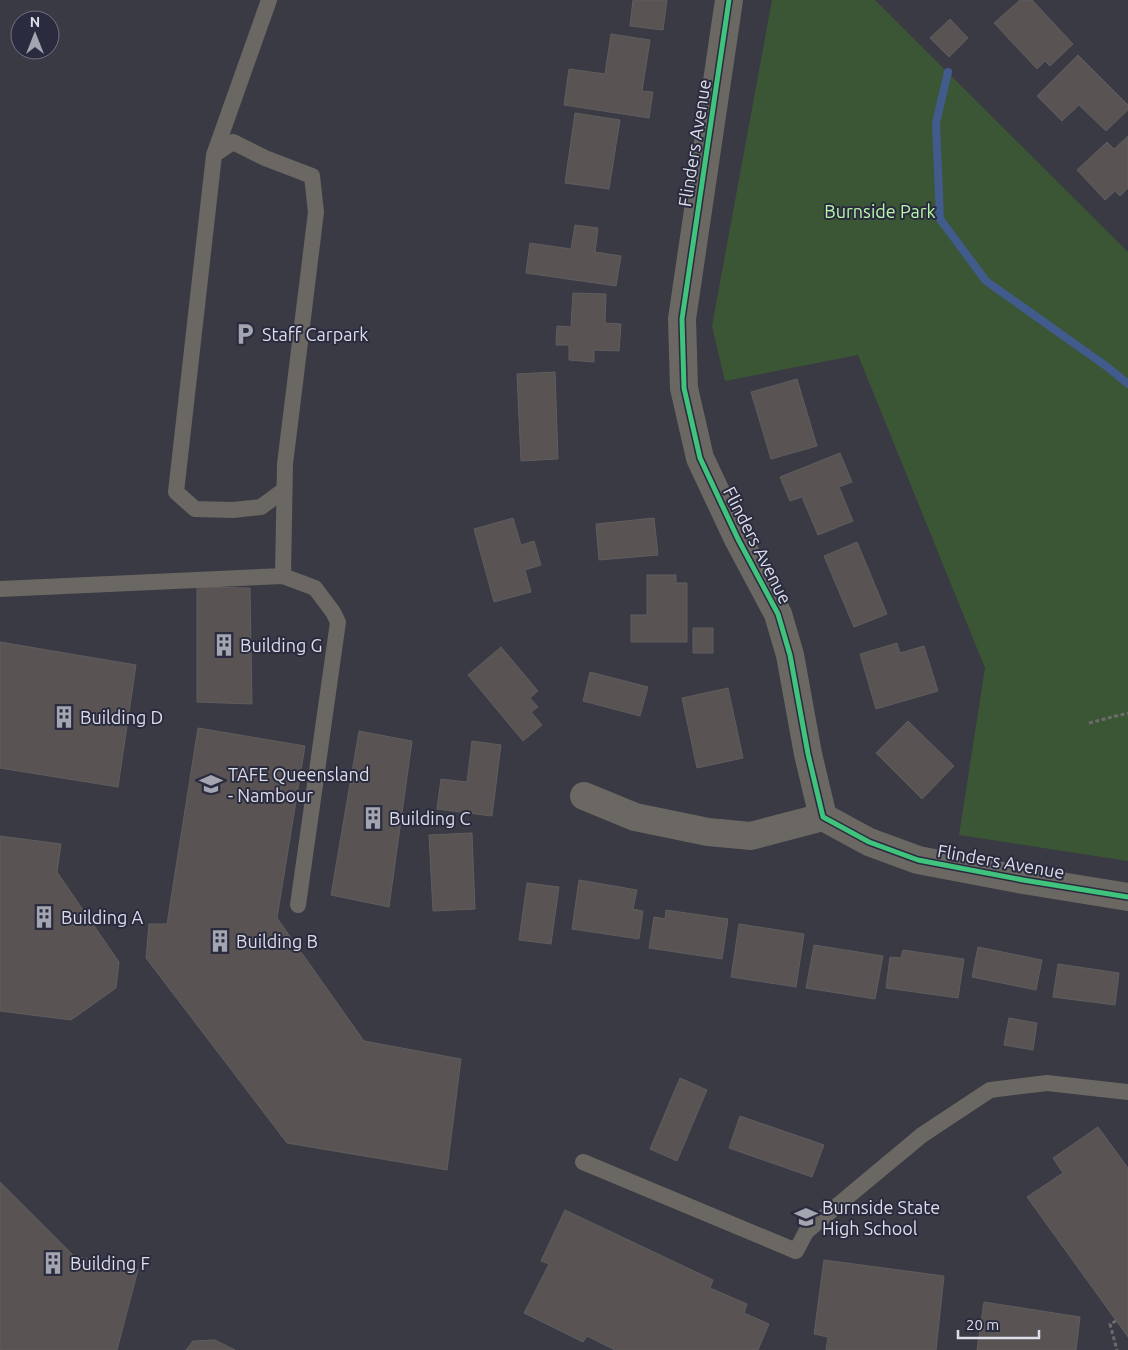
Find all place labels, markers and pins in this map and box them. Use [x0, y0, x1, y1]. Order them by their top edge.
parking icon: Staff Carpark [232, 321, 258, 347]
place label: Staff Carpark [262, 324, 368, 344]
building icon: Building G [211, 632, 237, 658]
place label: Building G [240, 635, 322, 655]
building icon: Building D [51, 704, 77, 730]
place label: Building D [80, 707, 163, 727]
place label: TAFE Queensland - Nambour [228, 764, 369, 805]
school or university icon: TAFE Queensland - Nambour [198, 771, 224, 797]
building icon: Building C [360, 805, 386, 831]
place label: Building C [389, 808, 471, 828]
building icon: Building A [31, 904, 57, 930]
place label: Building A [61, 907, 143, 927]
building icon: Building B [207, 928, 233, 954]
place label: Building B [236, 931, 318, 951]
place label: Burnside State High School [822, 1197, 940, 1238]
school or university icon: Burnside State High School [793, 1204, 819, 1230]
building icon: Building F [40, 1250, 66, 1276]
place label: Building F [70, 1253, 150, 1273]

